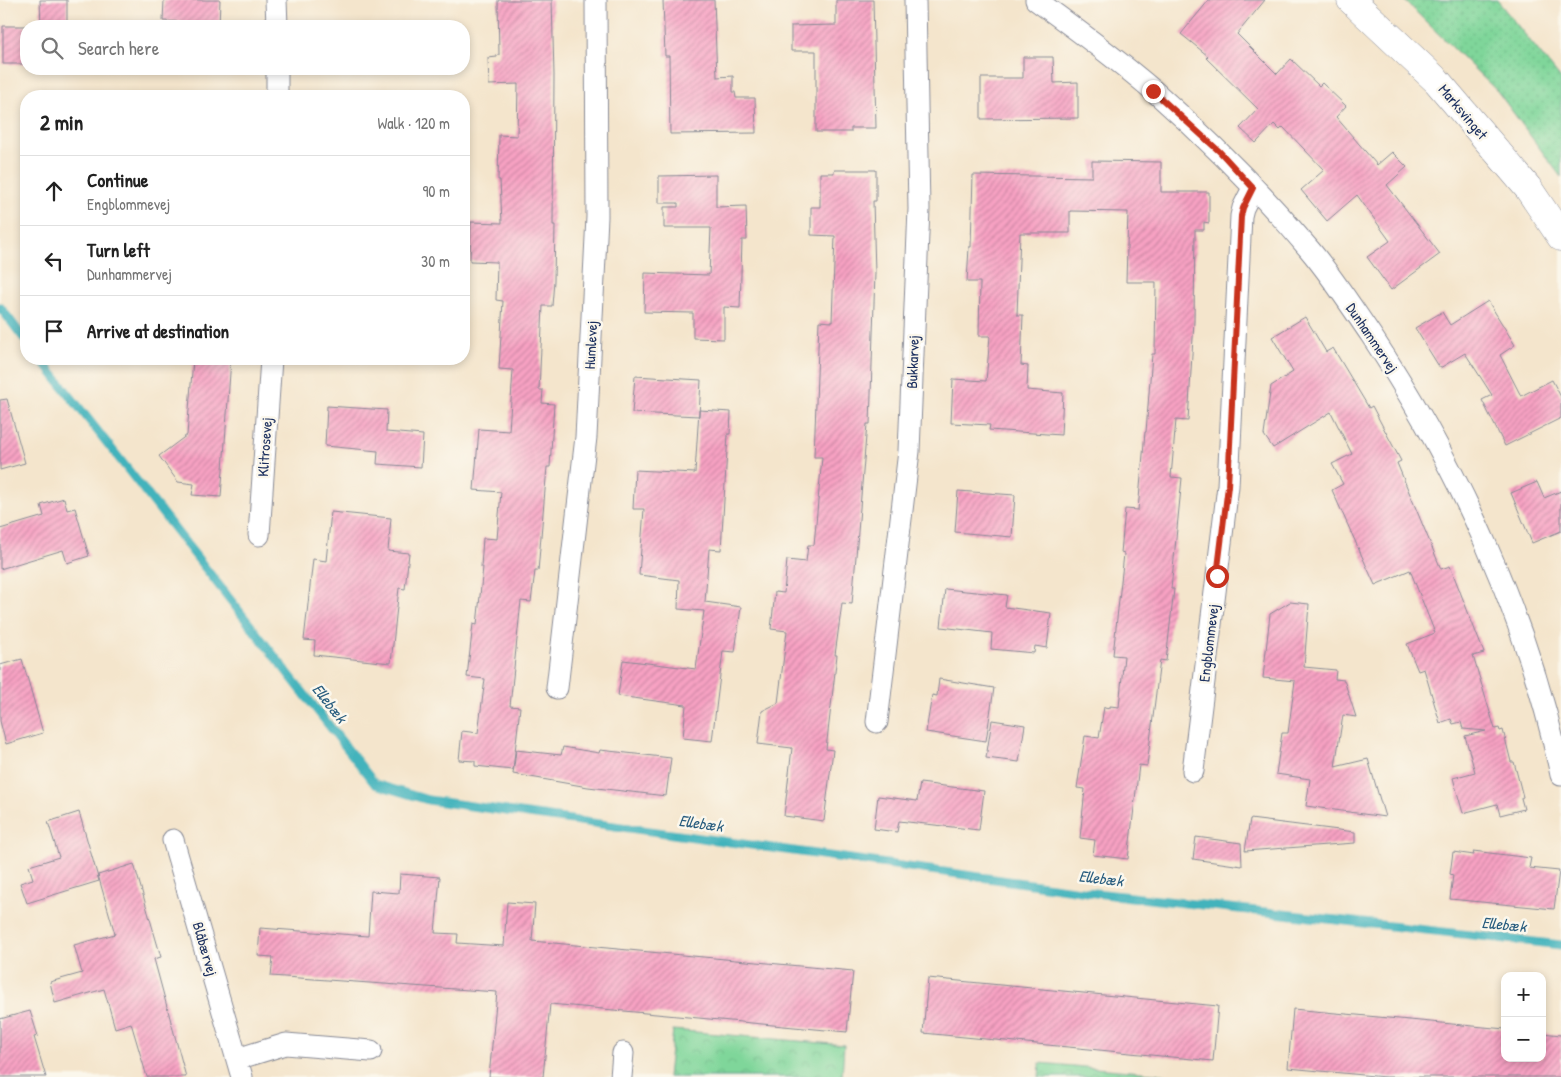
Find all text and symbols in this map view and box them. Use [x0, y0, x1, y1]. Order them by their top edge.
search box [20, 20, 470, 75]
icon: search [38, 34, 66, 62]
text: Search here [78, 35, 159, 61]
street label: Marksvinget [1434, 79, 1493, 145]
route end [1142, 80, 1165, 103]
text: 2 min [40, 108, 83, 137]
text: Walk · 120 m [377, 112, 450, 134]
text: Continue [87, 167, 148, 193]
icon: ahead [40, 177, 68, 205]
text: 90 m [422, 180, 450, 202]
text: Engblommevej [87, 193, 170, 215]
text: Turn left [87, 237, 150, 263]
icon: left [40, 247, 68, 275]
text: 30 m [421, 250, 450, 272]
text: Dunhammervej [87, 263, 172, 285]
street label: Dunhammervej [1341, 299, 1403, 377]
icon: arrive [40, 317, 68, 345]
text: Arrive at destination [87, 318, 229, 344]
street label: Humlevej [579, 320, 602, 370]
street label: Bukkarvej [901, 335, 924, 389]
street label: Klitrosevej [252, 417, 277, 477]
route start [1206, 565, 1229, 588]
street label: Engblommevej [1193, 603, 1224, 683]
water label: Ellebæk [308, 679, 353, 728]
water label: Ellebæk [677, 809, 726, 837]
water label: Ellebæk [1078, 864, 1126, 892]
water label: Ellebæk [1481, 911, 1529, 937]
street label: Blåbærvej [188, 919, 223, 978]
map controls [1501, 972, 1546, 1062]
button: + [1501, 972, 1546, 1017]
button: − [1501, 1017, 1546, 1062]

